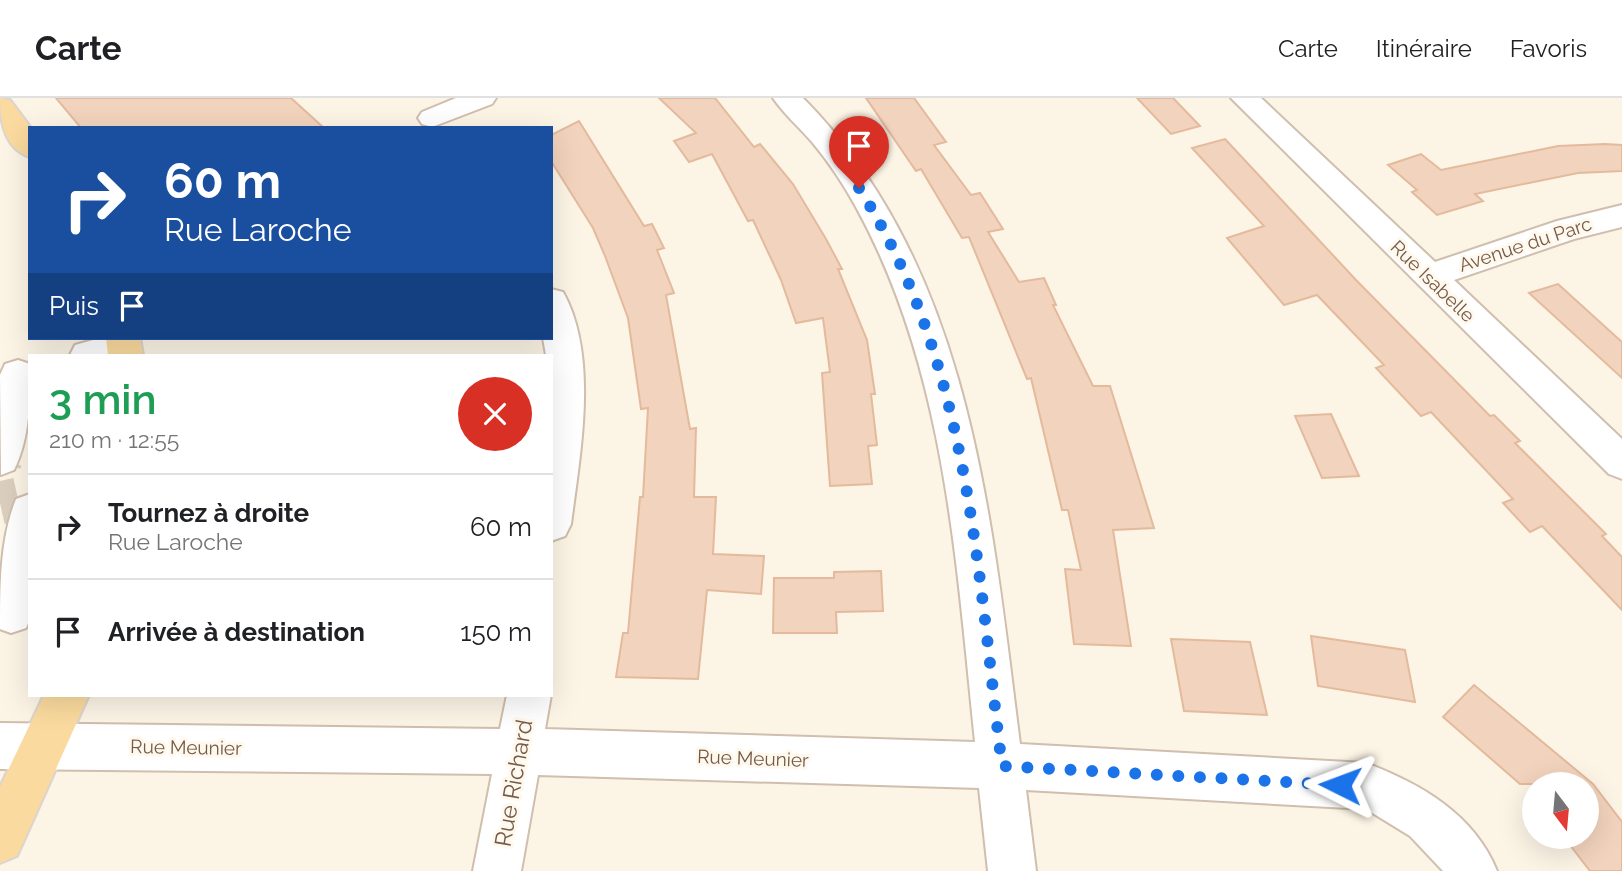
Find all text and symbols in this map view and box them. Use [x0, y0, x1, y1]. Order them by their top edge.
text: Carte [35, 29, 122, 68]
text: Carte [1278, 34, 1338, 63]
text: Itinéraire [1376, 34, 1472, 63]
text: Favoris [1510, 34, 1587, 63]
pin [829, 116, 889, 188]
icon: arrive [840, 127, 878, 165]
text: 60 m [164, 152, 281, 209]
icon: right [49, 154, 140, 245]
text: Rue Laroche [164, 211, 351, 248]
street label: Avenue du Parc [1456, 212, 1594, 276]
street label: Rue Isabelle [1386, 236, 1480, 326]
icon: arrive [113, 287, 151, 325]
text: Puis [49, 291, 99, 321]
text: 3 min [49, 375, 157, 424]
button: close [458, 377, 532, 451]
text: 210 m · 12:55 [49, 426, 179, 453]
text: Tournez à droite [108, 498, 309, 528]
icon: right [49, 508, 87, 546]
text: 60 m [470, 512, 532, 542]
text: Rue Laroche [108, 528, 243, 555]
icon: arrive [49, 613, 87, 651]
text: Arrivée à destination [108, 617, 365, 647]
text: 150 m [460, 617, 532, 647]
street label: Rue Richard [489, 717, 537, 849]
street label: Rue Meunier [130, 735, 242, 759]
street label: Rue Meunier [697, 745, 809, 771]
position arrow [1303, 748, 1377, 822]
north arrow [1522, 772, 1600, 849]
map controls [1522, 772, 1599, 849]

